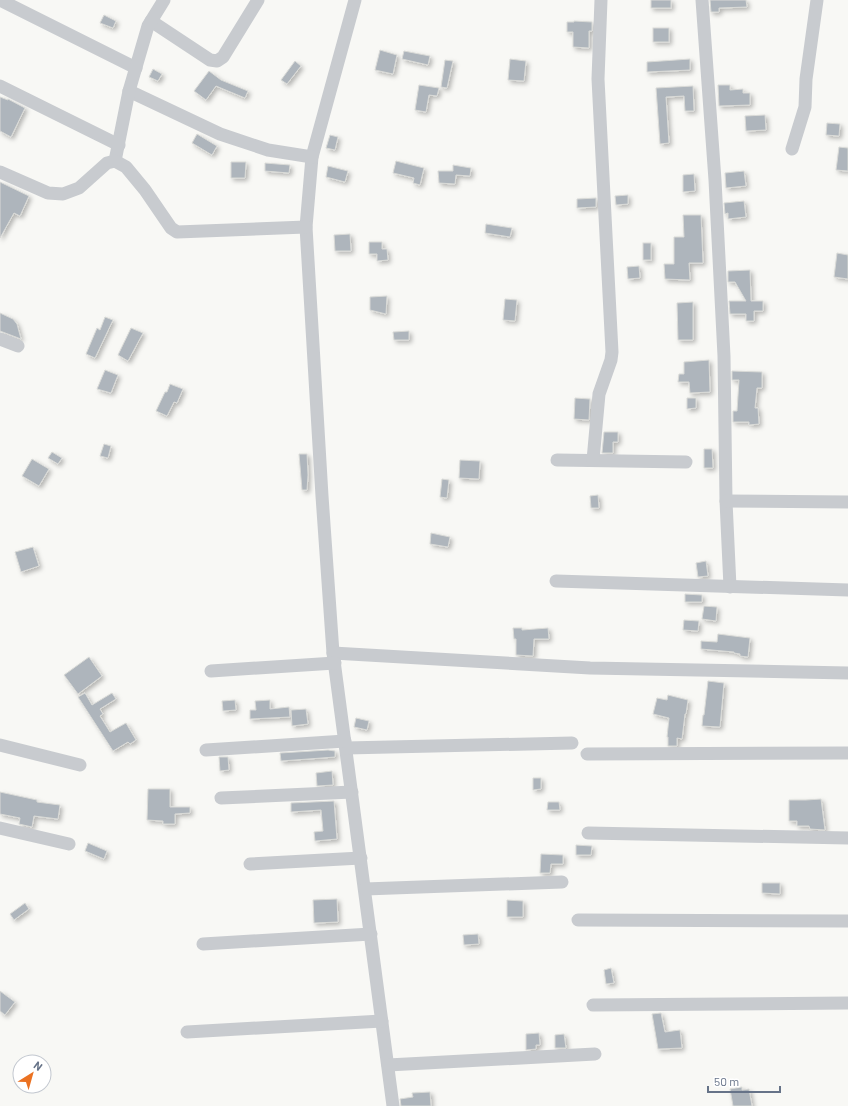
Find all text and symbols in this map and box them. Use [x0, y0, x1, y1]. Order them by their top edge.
north arrow [12, 1054, 52, 1094]
text: N [31, 1058, 45, 1073]
scale bar [708, 1068, 780, 1094]
text: 50 m [714, 1074, 739, 1088]

